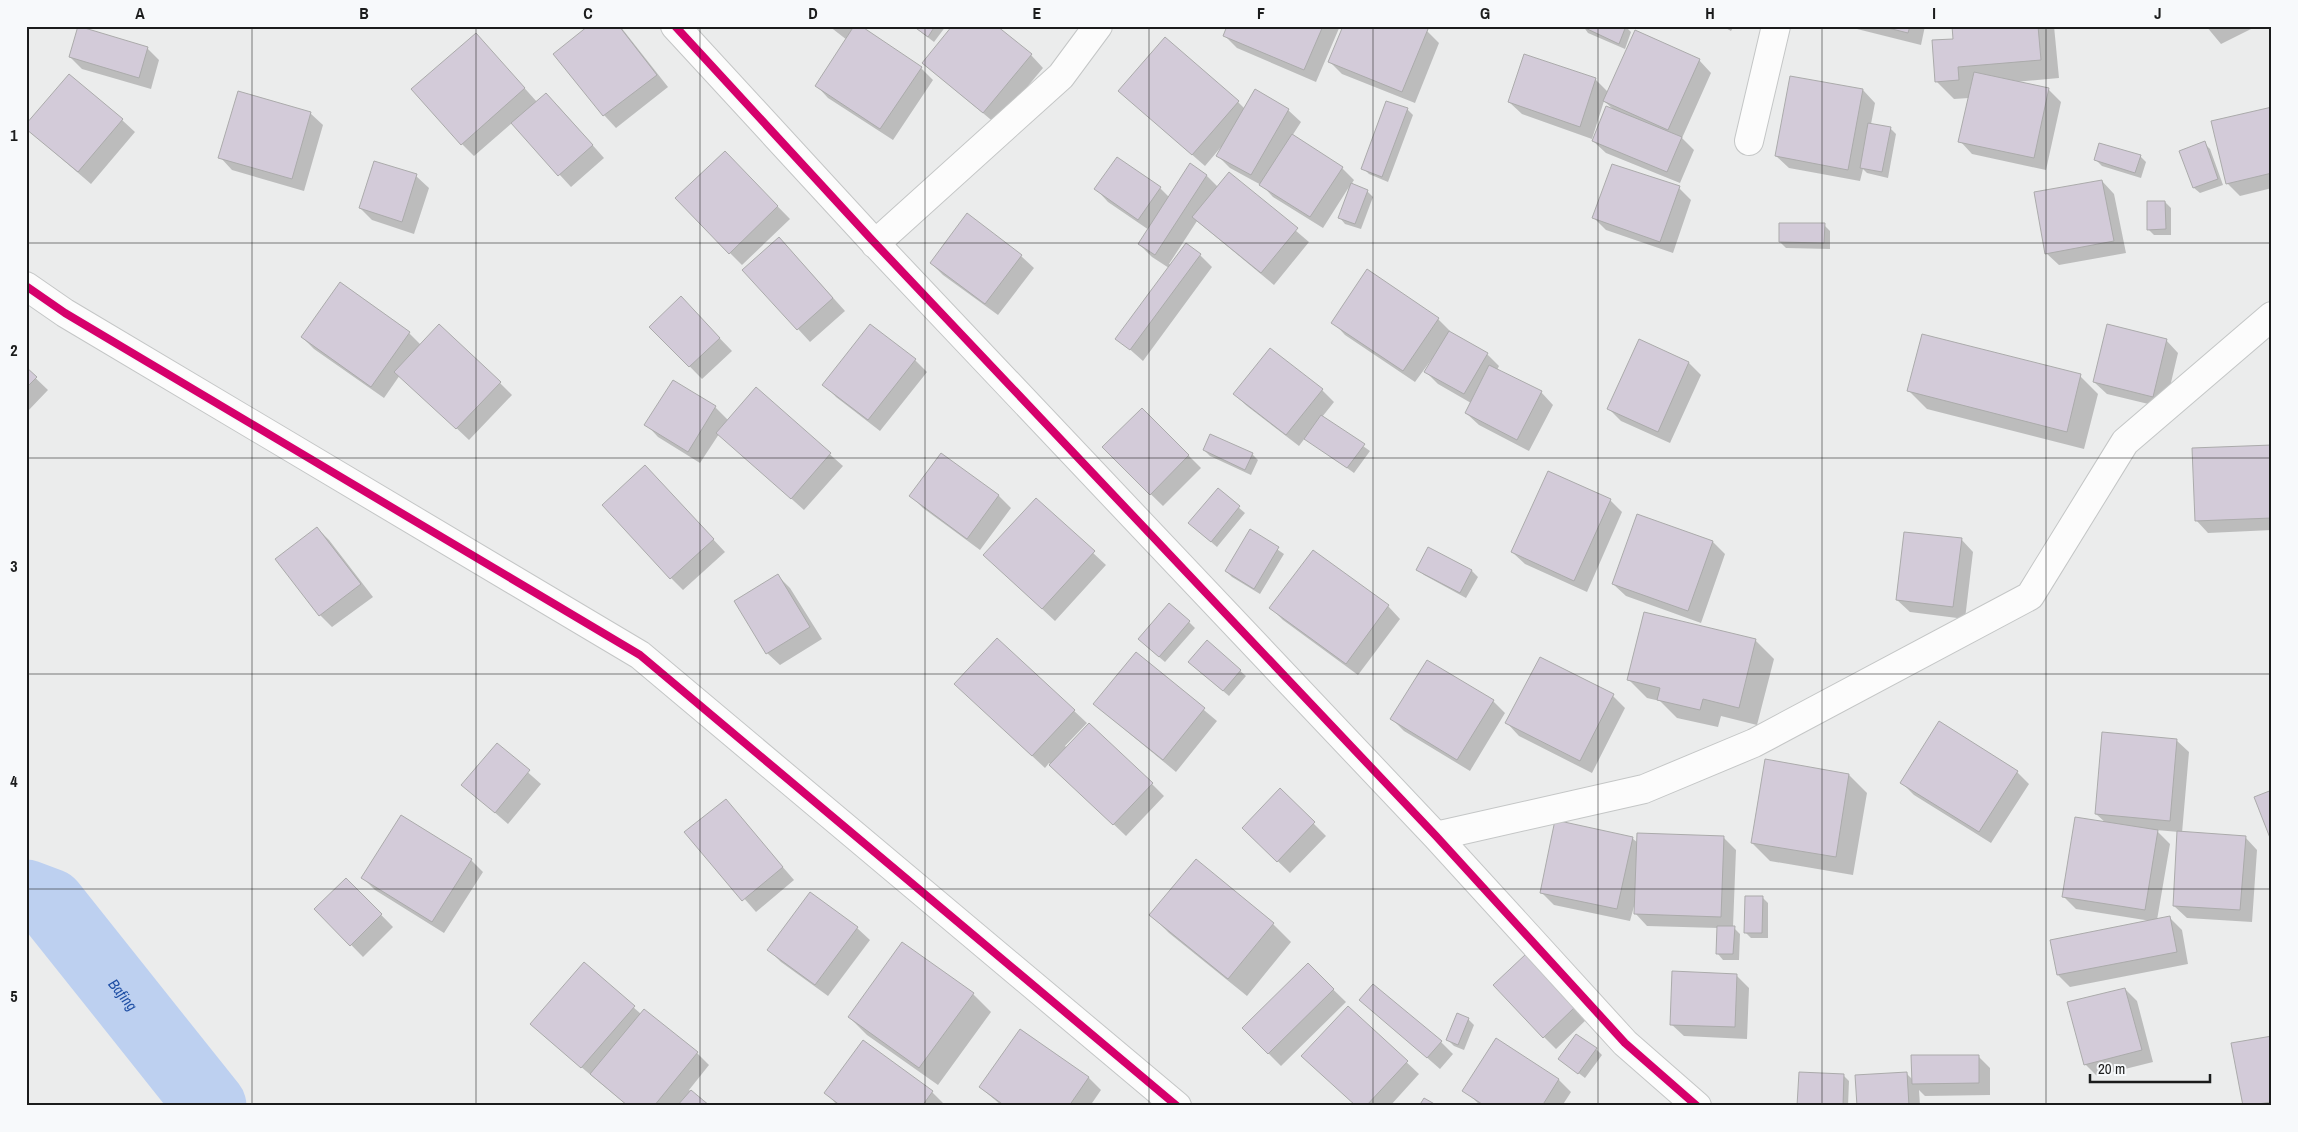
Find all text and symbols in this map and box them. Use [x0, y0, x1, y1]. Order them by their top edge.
text: A [135, 2, 145, 24]
text: B [359, 2, 369, 24]
text: C [583, 2, 593, 24]
text: D [808, 2, 818, 24]
text: E [1033, 2, 1042, 24]
text: F [1257, 2, 1265, 24]
text: G [1480, 2, 1490, 24]
text: H [1705, 2, 1715, 24]
text: I [1932, 2, 1936, 24]
text: J [2154, 2, 2162, 24]
text: 1 [10, 124, 18, 146]
text: 2 [10, 339, 18, 361]
text: 3 [10, 555, 18, 577]
text: 4 [10, 770, 18, 792]
water label: Bafing [104, 974, 142, 1015]
text: 5 [10, 985, 18, 1007]
scale bar [2090, 1052, 2210, 1084]
text: 20 m [2098, 1058, 2125, 1079]

